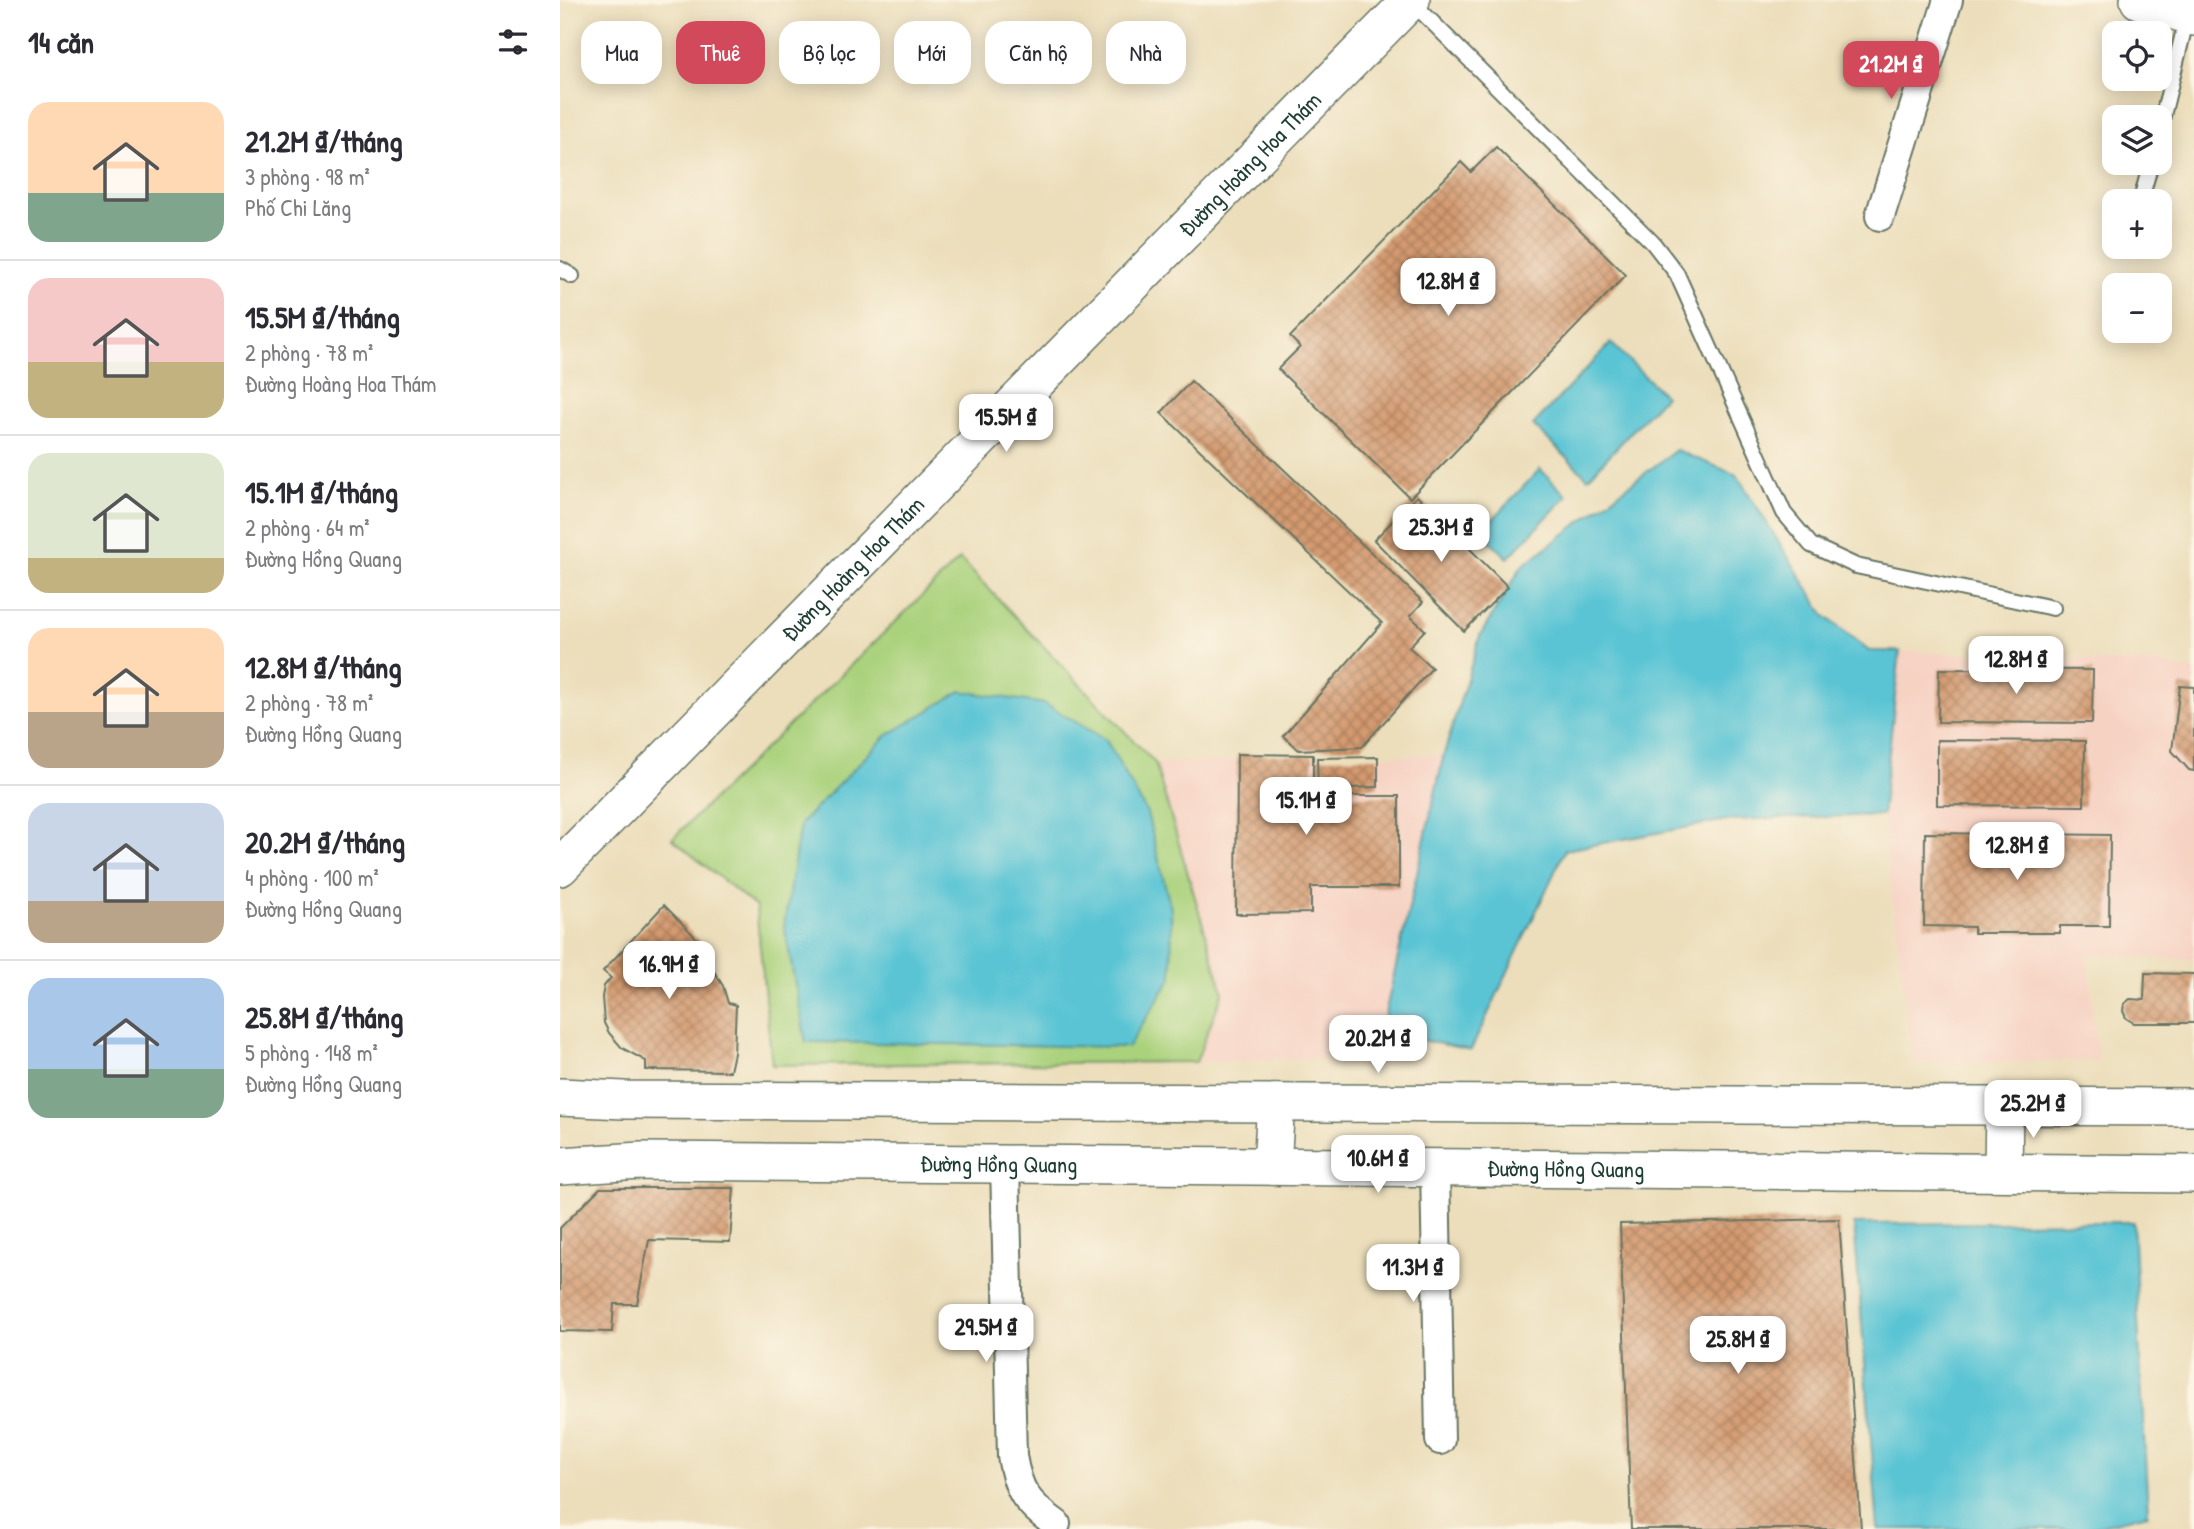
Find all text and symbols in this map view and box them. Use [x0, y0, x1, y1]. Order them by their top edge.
chip: Mua [581, 21, 662, 84]
chip: Thuê [676, 21, 765, 84]
chip: Bộ lọc [779, 21, 880, 84]
chip: Mới [894, 21, 971, 84]
chip: Căn hộ [985, 21, 1092, 84]
chip: Nhà [1106, 21, 1186, 84]
map controls [2102, 21, 2172, 343]
button: locate [2102, 21, 2172, 91]
text: 14 căn [28, 22, 94, 62]
icon: filters [494, 23, 532, 61]
pin: 21.2M ₫ [1826, 42, 1956, 101]
text: 21.2M ₫ [1859, 48, 1923, 79]
street label: Đường Hoàng Hoa Thám [1171, 84, 1328, 243]
button: layers [2102, 105, 2172, 175]
text: 21.2M ₫/tháng [245, 121, 403, 161]
icon: home [84, 130, 168, 214]
text: 3 phòng · 98 m² [245, 161, 370, 192]
button: + [2102, 189, 2172, 259]
text: Phố Chi Lăng [245, 192, 351, 223]
pin: 12.8M ₫ [1383, 258, 1513, 318]
text: 12.8M ₫ [1416, 265, 1480, 296]
button: − [2102, 273, 2172, 343]
text: 15.5M ₫/tháng [245, 297, 400, 337]
icon: home [84, 306, 168, 390]
text: 2 phòng · 78 m² [245, 337, 373, 368]
text: Đường Hoàng Hoa Thám [245, 368, 436, 399]
pin: 15.5M ₫ [941, 394, 1071, 454]
text: 15.5M ₫ [975, 401, 1037, 432]
text: 15.1M ₫/tháng [245, 472, 398, 512]
icon: home [84, 481, 168, 565]
street label: Đường Hoàng Hoa Thám [774, 489, 931, 648]
pin: 25.3M ₫ [1376, 504, 1506, 564]
text: 25.3M ₫ [1409, 511, 1473, 542]
text: 2 phòng · 64 m² [245, 512, 370, 543]
text: Đường Hồng Quang [245, 543, 402, 574]
pin: 12.8M ₫ [1951, 636, 2081, 696]
text: 12.8M ₫ [1984, 643, 2048, 674]
text: 12.8M ₫/tháng [245, 647, 402, 687]
icon: home [84, 656, 168, 740]
text: 2 phòng · 78 m² [245, 687, 373, 718]
text: Đường Hồng Quang [245, 718, 402, 749]
pin: 15.1M ₫ [1241, 778, 1371, 837]
text: 15.1M ₫ [1276, 784, 1336, 815]
text: 20.2M ₫/tháng [245, 822, 405, 862]
pin: 12.8M ₫ [1952, 822, 2082, 882]
text: 12.8M ₫ [1985, 829, 2049, 860]
icon: home [84, 831, 168, 915]
text: 4 phòng · 100 m² [245, 862, 379, 893]
text: Đường Hồng Quang [245, 893, 402, 924]
pin: 16.9M ₫ [604, 942, 734, 1001]
text: 16.9M ₫ [639, 948, 699, 979]
text: 25.8M ₫/tháng [245, 997, 403, 1037]
icon: home [84, 1006, 168, 1090]
pin: 20.2M ₫ [1313, 1016, 1443, 1075]
text: 20.2M ₫ [1345, 1022, 1411, 1053]
text: 5 phòng · 148 m² [245, 1037, 378, 1068]
text: Đường Hồng Quang [245, 1068, 402, 1099]
pin: 25.2M ₫ [1968, 1080, 2098, 1140]
text: 25.2M ₫ [2000, 1087, 2066, 1118]
pin: 10.6M ₫ [1313, 1136, 1443, 1195]
text: 10.6M ₫ [1347, 1142, 1409, 1173]
street label: Đường Hồng Quang [920, 1147, 1077, 1180]
street label: Đường Hồng Quang [1487, 1152, 1644, 1184]
pin: 11.3M ₫ [1348, 1244, 1478, 1304]
text: 11.3M ₫ [1382, 1251, 1444, 1282]
pin: 29.5M ₫ [921, 1304, 1051, 1364]
text: 29.5M ₫ [955, 1311, 1017, 1342]
pin: 25.8M ₫ [1673, 1316, 1803, 1376]
text: 25.8M ₫ [1706, 1323, 1770, 1354]

